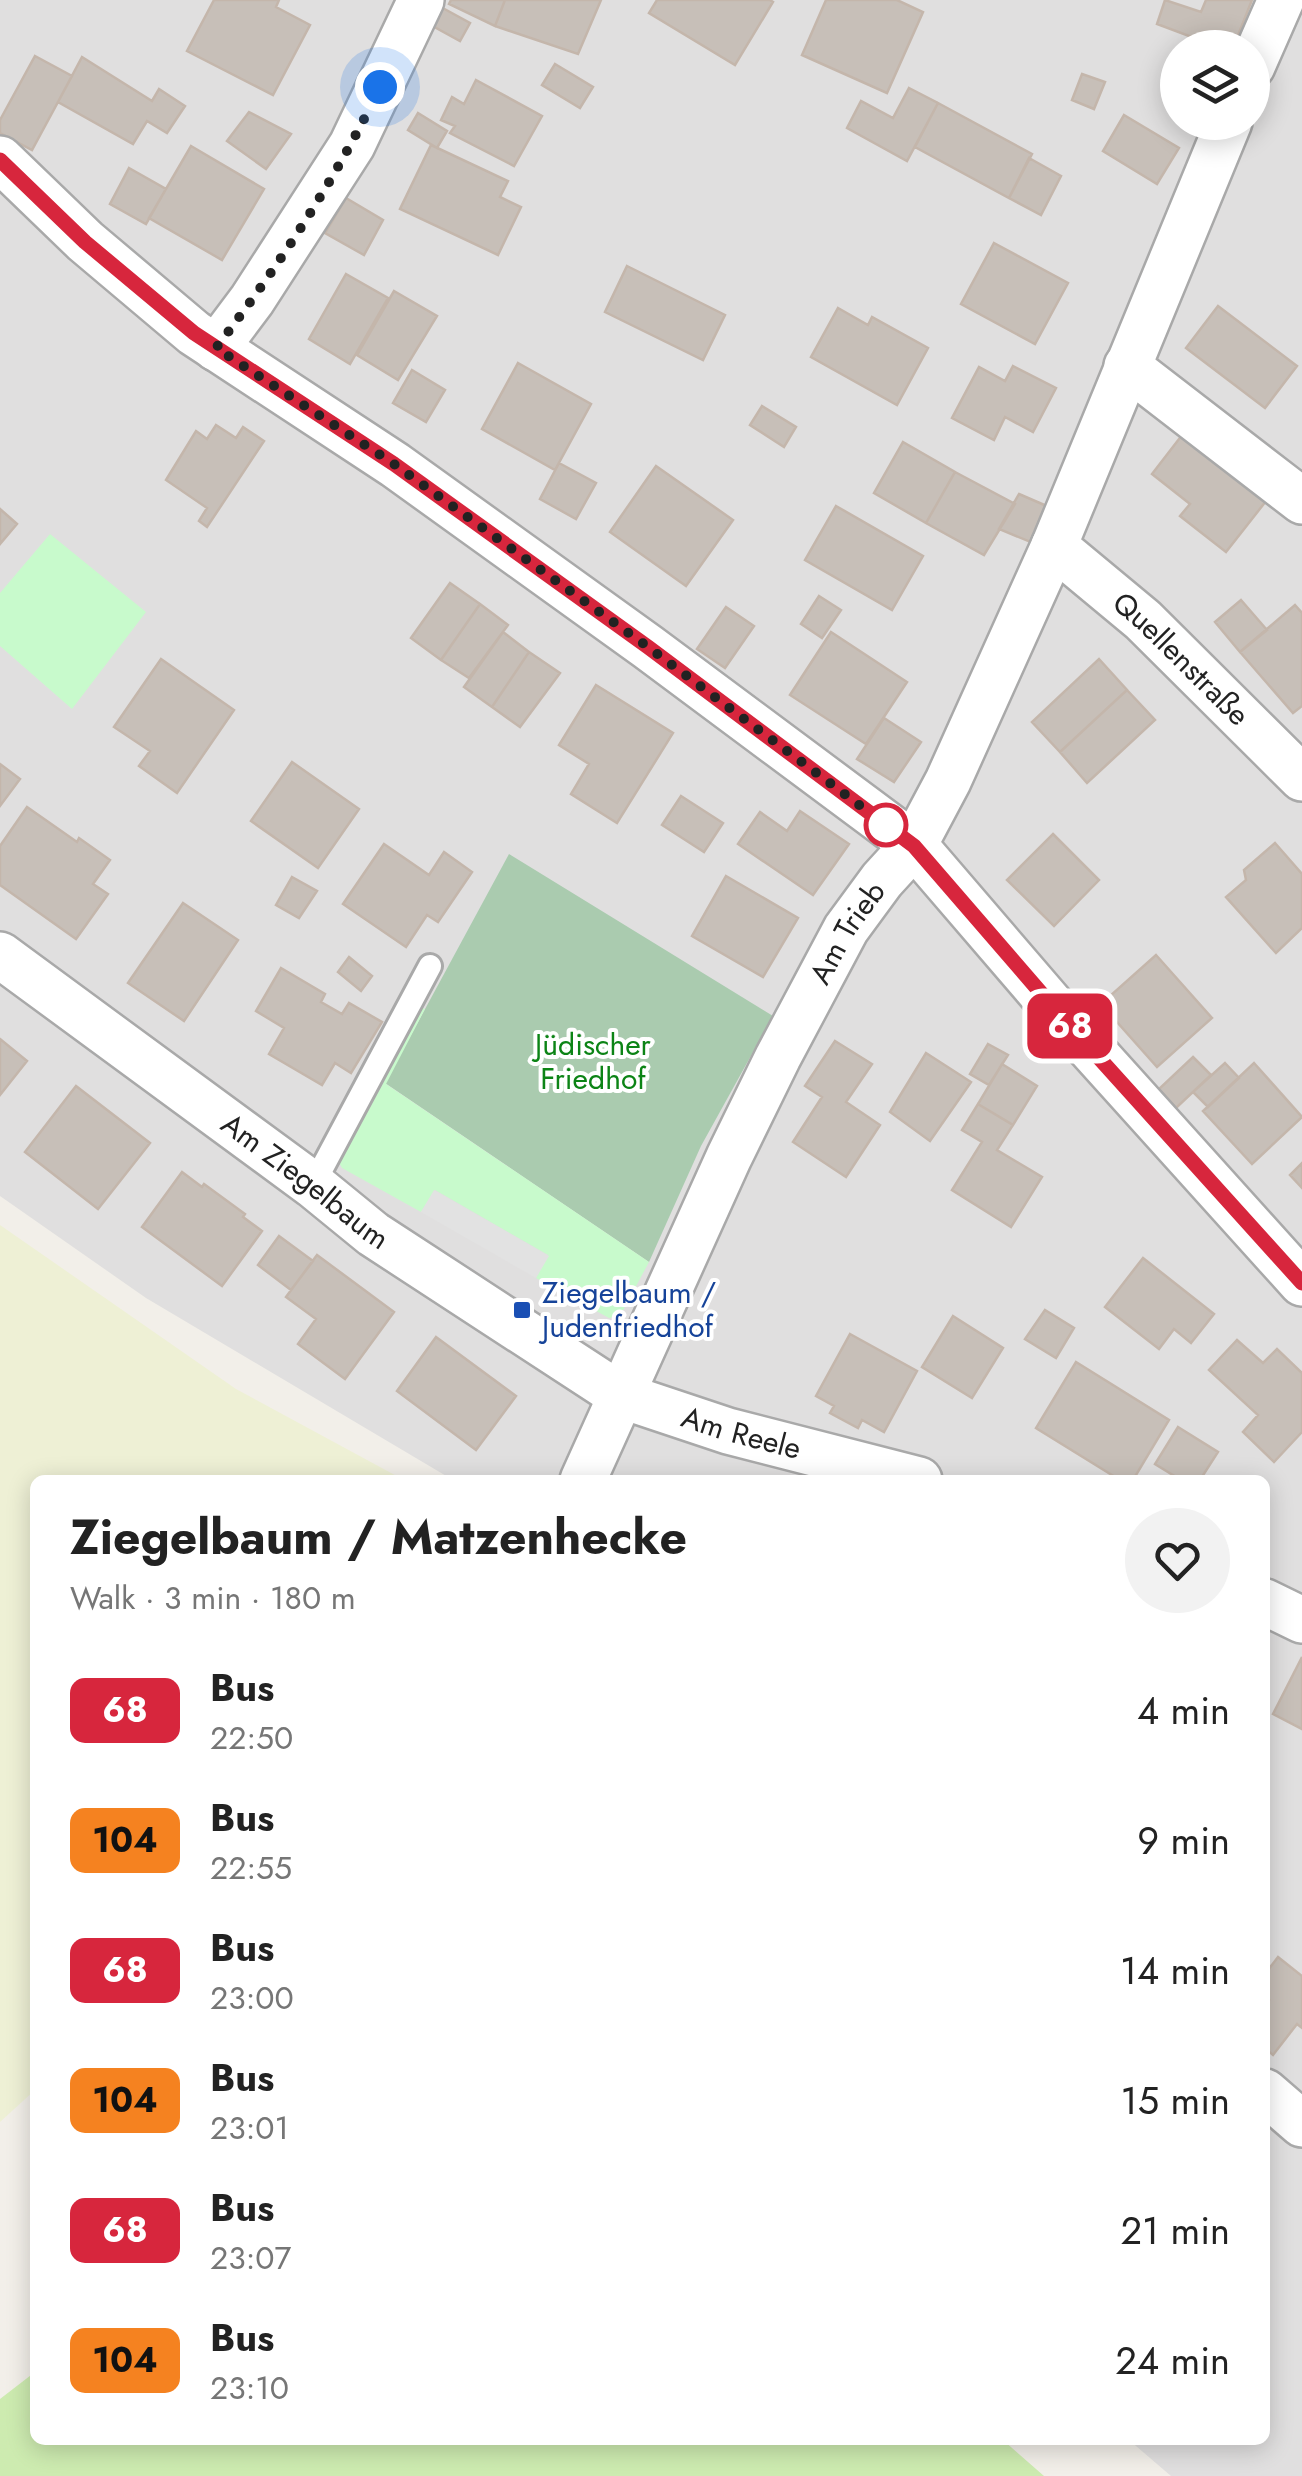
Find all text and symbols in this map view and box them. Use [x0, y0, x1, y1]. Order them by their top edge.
map controls [1160, 30, 1270, 140]
button: layers [1160, 30, 1270, 140]
your location [355, 62, 405, 112]
street label: Quellenstraße [1103, 581, 1260, 735]
unlabelled marker [865, 804, 907, 846]
street label: Am Trieb [798, 872, 895, 992]
line badge: 68 [1025, 994, 1115, 1058]
text: 68 [1047, 1001, 1093, 1051]
park label: Jüdischer Friedhof [531, 1023, 652, 1100]
street label: Am Ziegelbaum [212, 1102, 398, 1260]
place label: Ziegelbaum / Judenfriedhof [538, 1271, 716, 1348]
marker: Ziegelbaum / Judenfriedhof [511, 1299, 533, 1321]
street label: Am Reele [676, 1395, 806, 1470]
text: Ziegelbaum / Matzenhecke [70, 1503, 687, 1572]
button: heart [1125, 1508, 1230, 1613]
text: Walk · 3 min · 180 m [70, 1575, 356, 1621]
text: Bus [210, 1660, 274, 1715]
text: 4 min [1137, 1683, 1230, 1738]
text: 68 [102, 1685, 148, 1735]
text: 22:50 [210, 1715, 293, 1761]
text: Bus [210, 1790, 274, 1845]
text: 9 min [1137, 1813, 1230, 1868]
text: 104 [92, 1815, 158, 1865]
text: 22:55 [210, 1845, 292, 1891]
text: Bus [210, 1920, 274, 1975]
text: 14 min [1120, 1943, 1230, 1998]
text: 68 [102, 1945, 148, 1995]
text: 23:00 [210, 1975, 294, 2021]
text: Bus [210, 2050, 274, 2105]
text: 15 min [1121, 2073, 1230, 2128]
text: 104 [92, 2075, 158, 2125]
text: 23:01 [210, 2105, 289, 2151]
text: Bus [210, 2180, 274, 2235]
text: 21 min [1120, 2203, 1230, 2258]
text: 68 [102, 2205, 148, 2255]
text: 23:07 [210, 2235, 291, 2281]
text: Bus [210, 2310, 274, 2365]
text: 24 min [1115, 2333, 1230, 2388]
text: 104 [92, 2335, 158, 2385]
text: 23:10 [210, 2365, 289, 2411]

